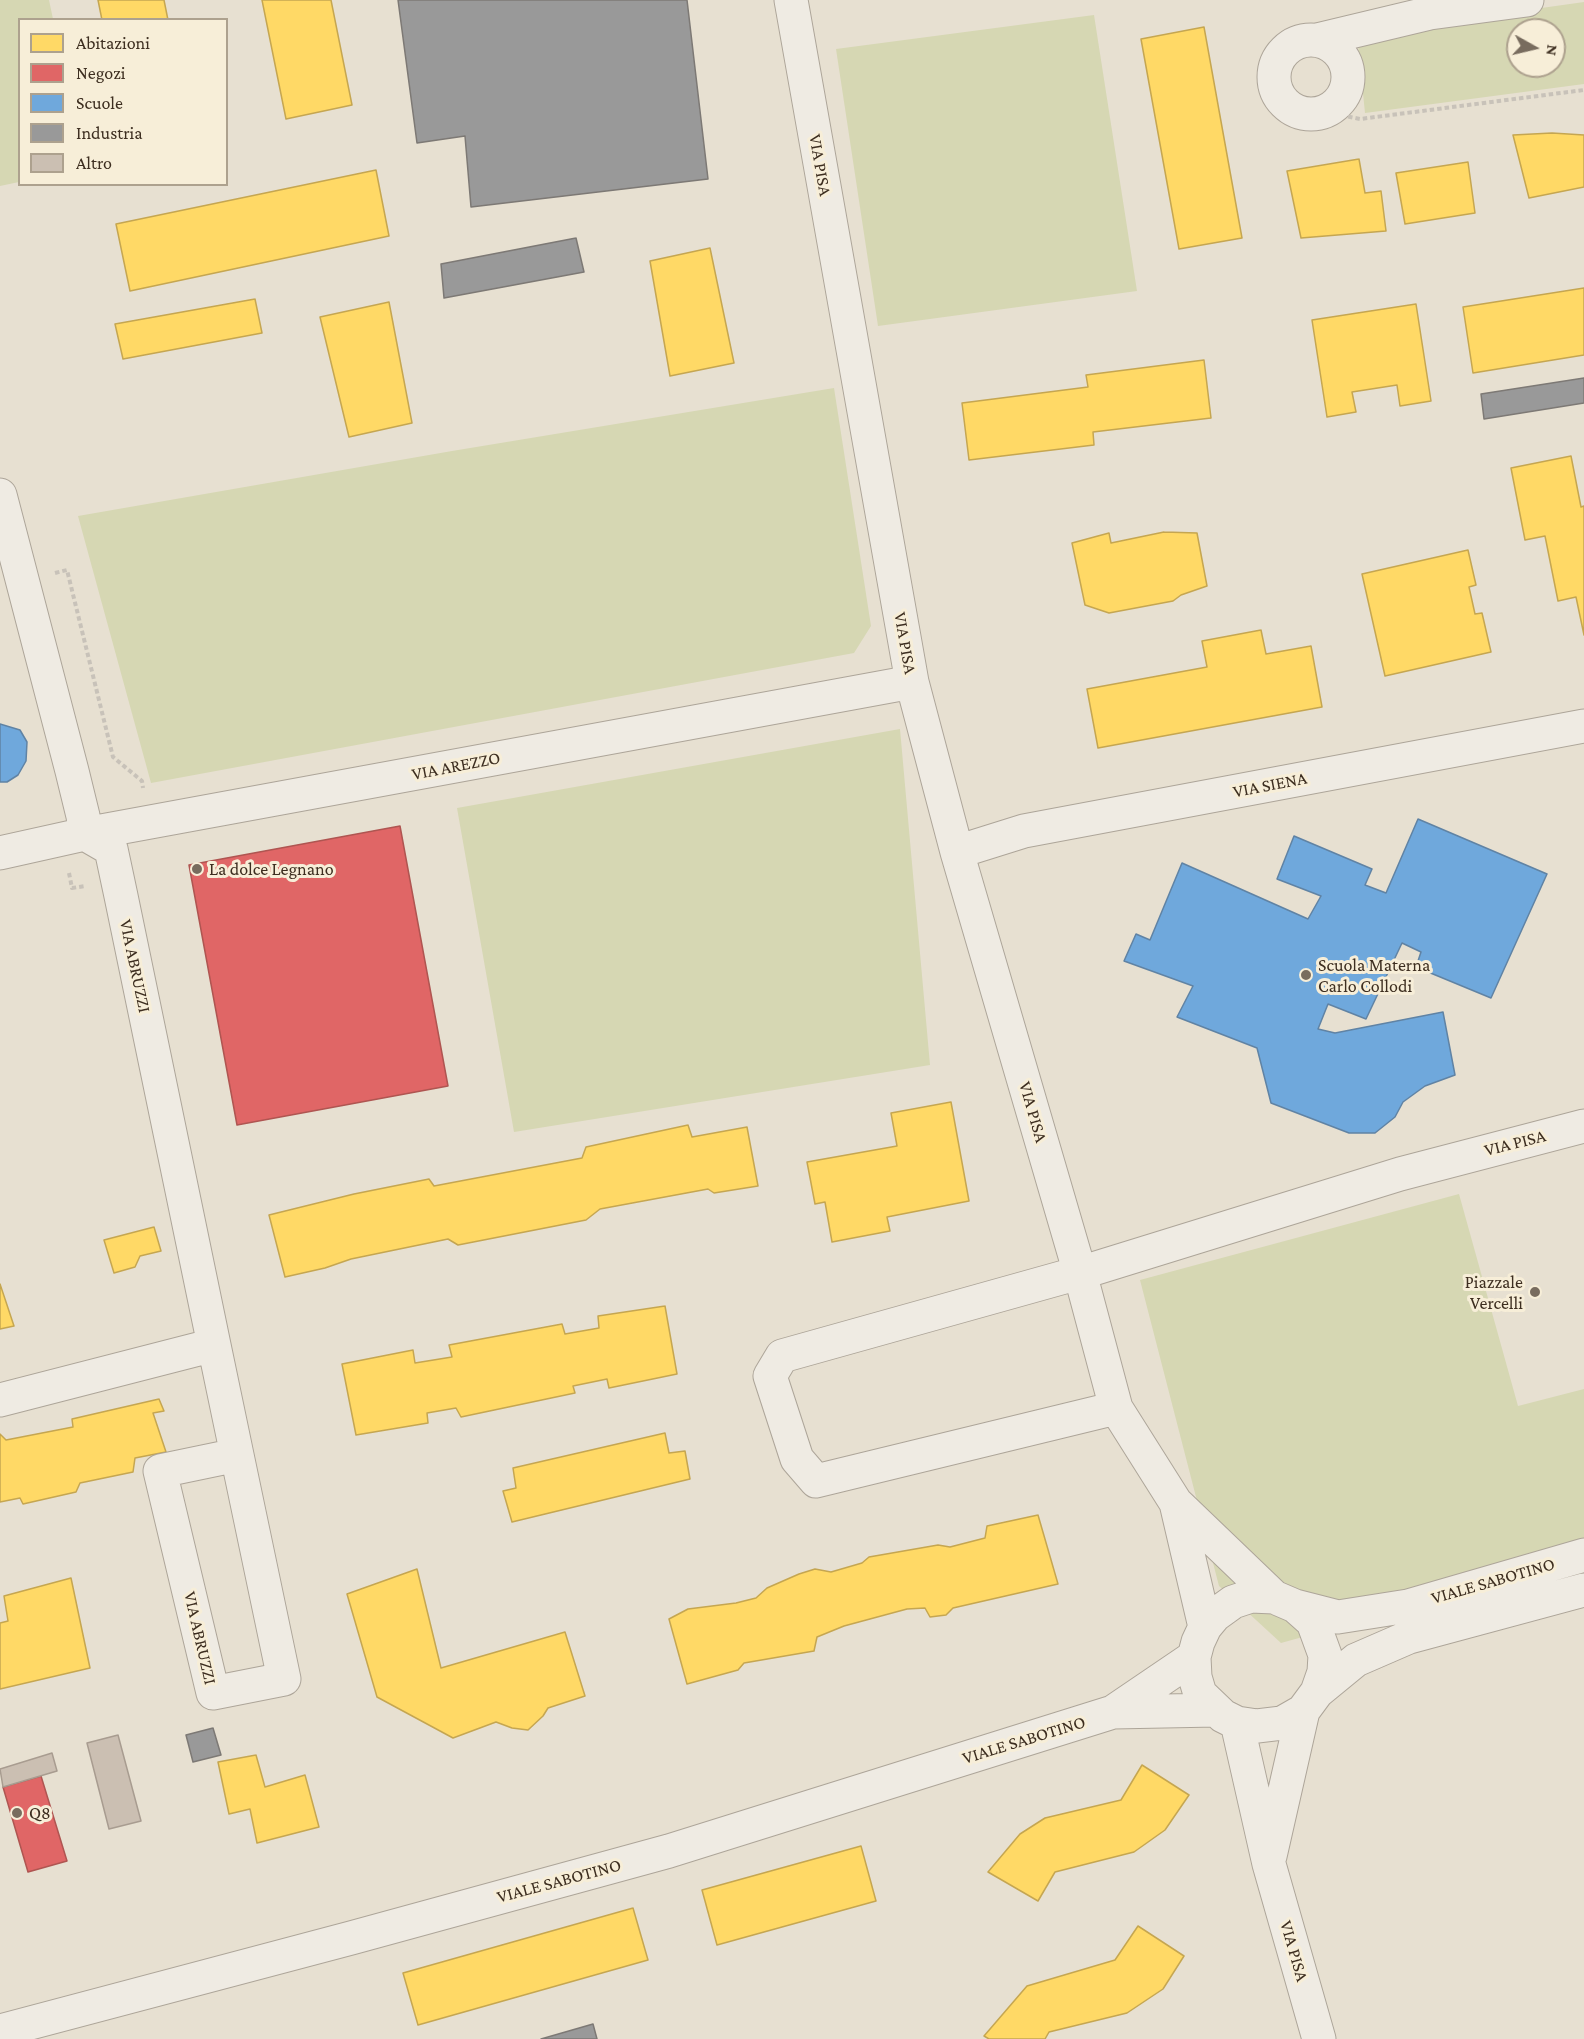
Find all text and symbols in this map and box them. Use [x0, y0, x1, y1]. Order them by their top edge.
legend [18, 18, 228, 186]
north arrow [1506, 18, 1566, 78]
text: Abitazioni [76, 33, 150, 53]
text: N [1543, 44, 1562, 57]
text: Negozi [76, 63, 126, 83]
text: Scuole [76, 93, 123, 113]
text: Industria [76, 123, 143, 143]
street label: VIA PISA [804, 132, 836, 198]
text: Altro [76, 153, 112, 173]
street label: VIA PISA [889, 610, 921, 676]
street label: VIA AREZZO [410, 747, 502, 785]
street label: VIA SIENA [1231, 767, 1309, 803]
place label: La dolce Legnano [209, 858, 334, 880]
marker: La dolce Legnano [190, 862, 204, 876]
street label: VIA ABRUZZI [115, 917, 155, 1015]
place label: Scuola Materna Carlo Collodi [1318, 954, 1430, 996]
marker: Scuola Materna Carlo Collodi [1299, 968, 1313, 982]
street label: VIA PISA [1014, 1079, 1052, 1145]
street label: VIA PISA [1482, 1125, 1548, 1161]
place label: Piazzale Vercelli [1465, 1271, 1523, 1314]
marker: Piazzale Vercelli [1528, 1285, 1542, 1299]
street label: VIALE SABOTINO [1429, 1553, 1557, 1609]
street label: VIA ABRUZZI [179, 1589, 221, 1687]
street label: VIALE SABOTINO [960, 1711, 1088, 1769]
place label: Q8 [29, 1802, 51, 1824]
marker: Q8 [10, 1806, 24, 1820]
street label: VIALE SABOTINO [495, 1854, 623, 1908]
street label: VIA PISA [1275, 1918, 1313, 1984]

